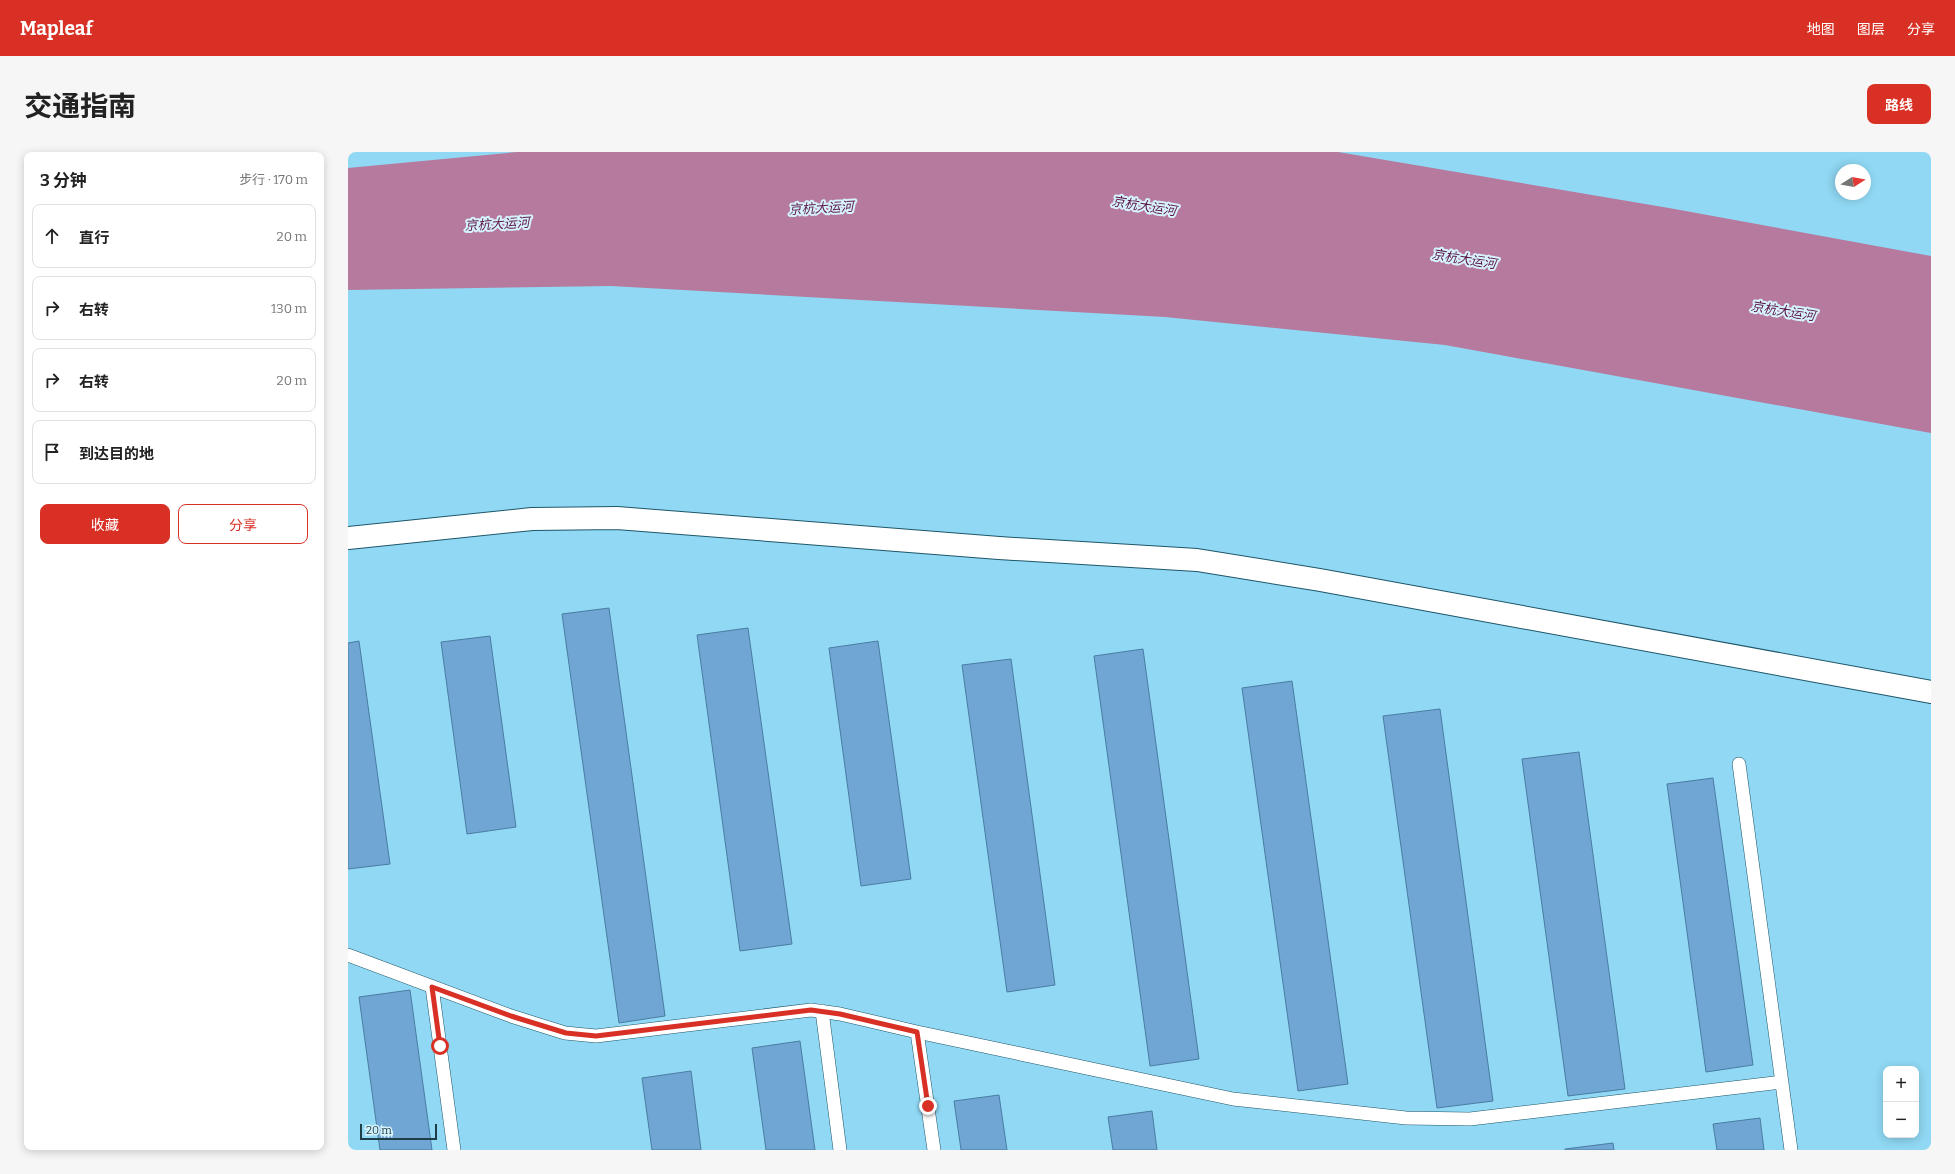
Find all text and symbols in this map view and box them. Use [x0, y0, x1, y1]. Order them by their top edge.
text: Mapleaf [20, 17, 93, 40]
text: 地图 [1807, 21, 1835, 38]
text: 图层 [1857, 21, 1885, 38]
text: 分享 [1907, 21, 1935, 38]
button: 路线 [1867, 84, 1931, 124]
text: 交通指南 [24, 90, 136, 123]
north arrow [1835, 164, 1871, 200]
text: 3 分钟 [40, 170, 87, 191]
text: 步行 · 170 m [239, 172, 308, 187]
water label: 京杭大运河 [1111, 194, 1180, 219]
water label: 京杭大运河 [788, 199, 857, 217]
water label: 京杭大运河 [464, 215, 533, 233]
icon: ahead [41, 225, 63, 247]
text: 直行 [79, 229, 109, 247]
text: 20 m [277, 229, 307, 244]
water label: 京杭大运河 [1431, 247, 1500, 272]
icon: right [41, 297, 63, 319]
water label: 京杭大运河 [1750, 299, 1819, 324]
text: 右转 [79, 301, 109, 319]
text: 130 m [271, 301, 307, 316]
icon: right [41, 369, 63, 391]
text: 右转 [79, 373, 109, 391]
text: 20 m [277, 373, 307, 388]
icon: arrive [41, 441, 63, 463]
text: 到达目的地 [79, 445, 154, 463]
button: 收藏 [40, 504, 170, 544]
button: 分享 [178, 504, 308, 544]
route start [431, 1037, 449, 1055]
map controls [1883, 1066, 1919, 1138]
button: + [1883, 1066, 1919, 1102]
route end [919, 1097, 937, 1115]
button: − [1883, 1102, 1919, 1138]
scale bar [360, 1122, 437, 1141]
text: 20 m [366, 1124, 392, 1137]

